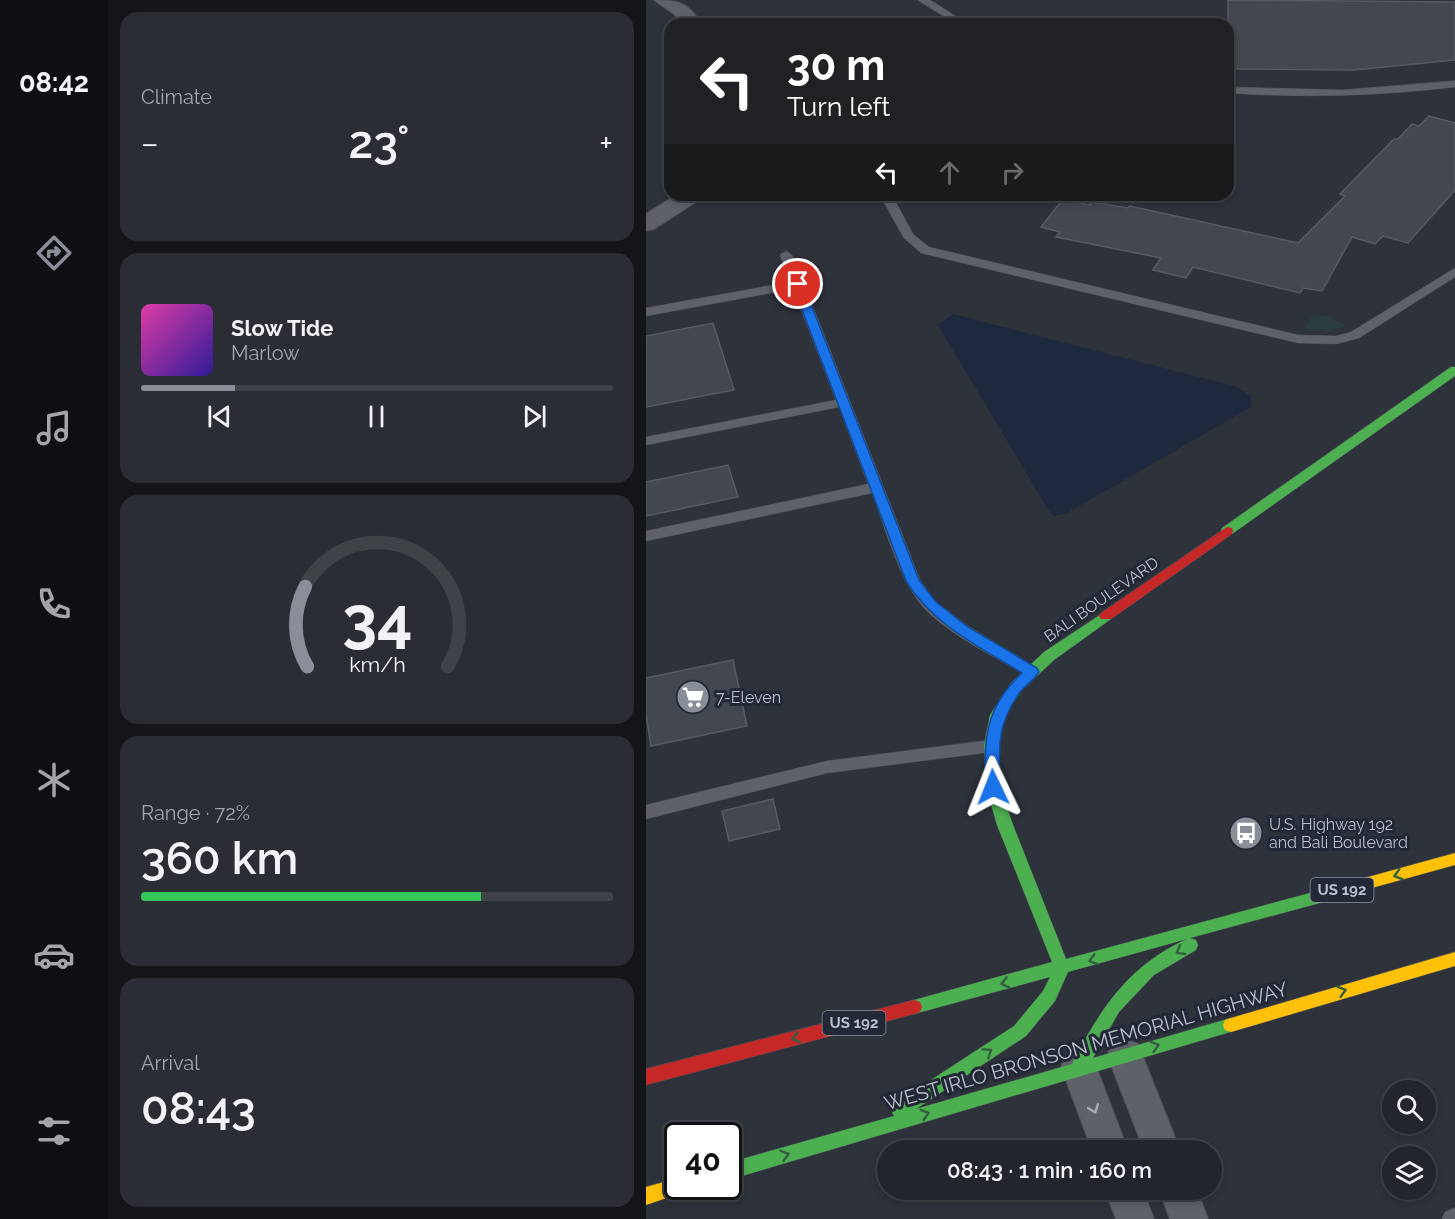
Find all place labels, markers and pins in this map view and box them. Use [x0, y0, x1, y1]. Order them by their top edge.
pin [772, 258, 823, 309]
supermarket icon: 7-Eleven [675, 679, 711, 715]
place label: 7-Eleven [716, 688, 781, 707]
bus stop icon: U.S. Highway 192 and Bali Boulevard [1228, 815, 1264, 851]
place label: U.S. Highway 192 and Bali Boulevard [1269, 815, 1408, 852]

